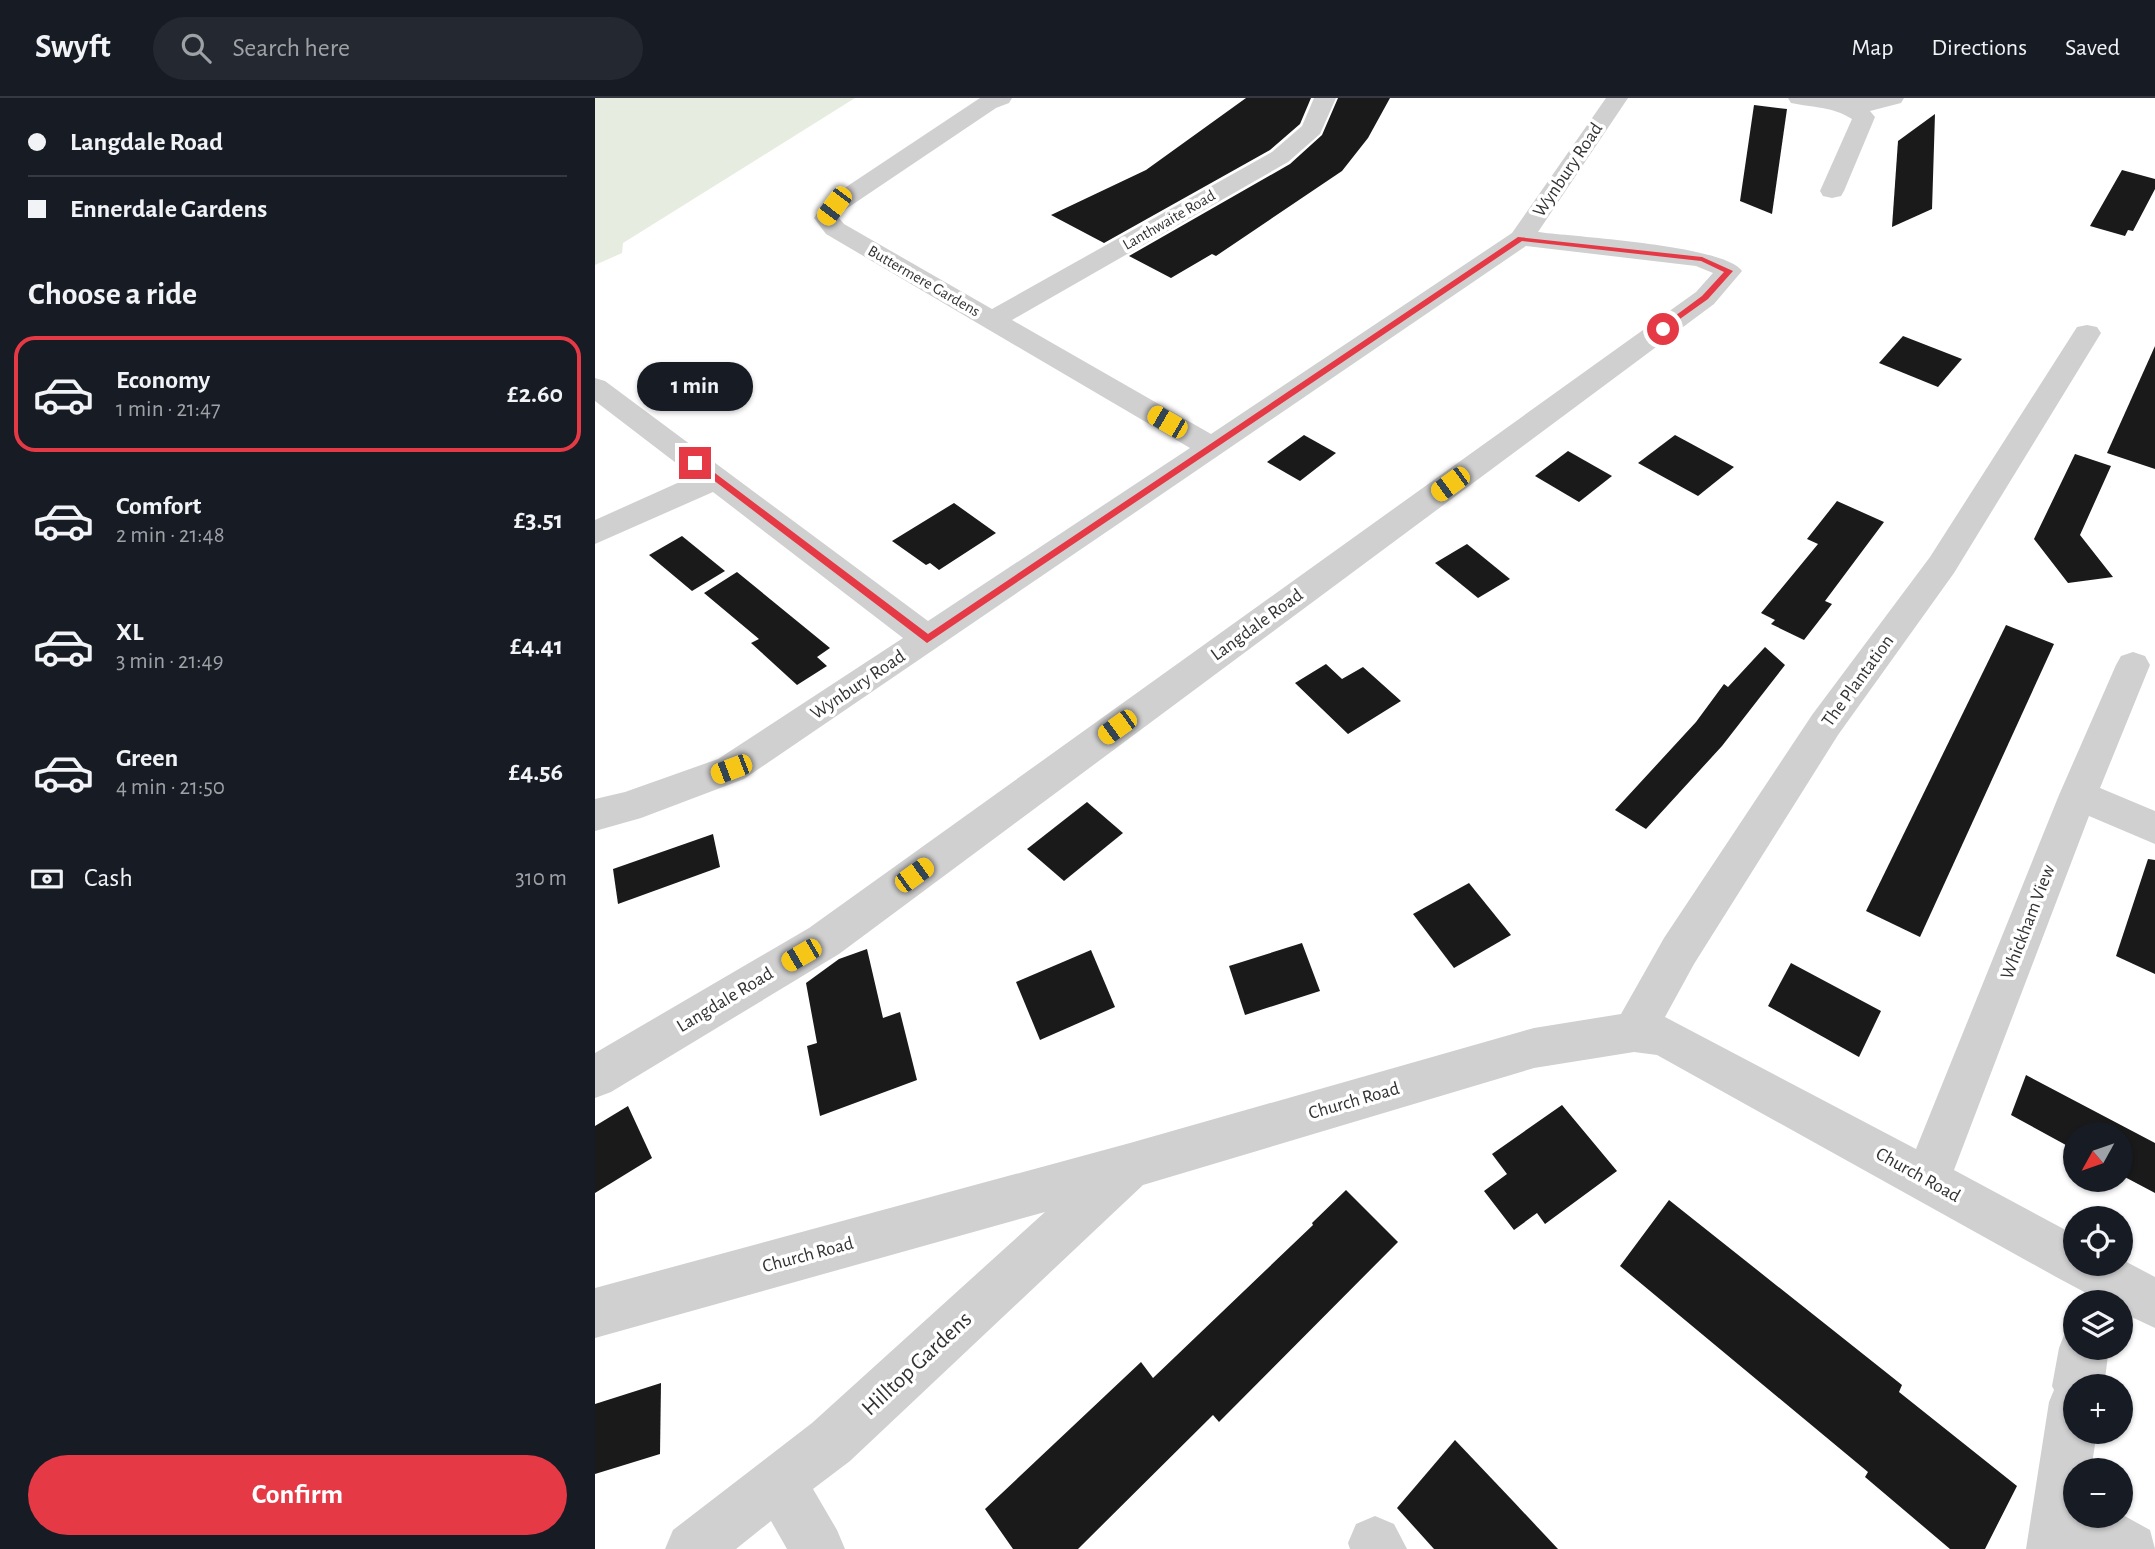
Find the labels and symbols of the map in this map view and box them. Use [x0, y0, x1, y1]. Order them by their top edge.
street label: Wynbury Road [1530, 119, 1606, 221]
car [813, 183, 856, 229]
street label: Lanthwaite Road [1120, 187, 1218, 253]
street label: Buttermere Gardens [865, 242, 983, 320]
route start [1647, 313, 1679, 345]
callout: 1 min [637, 362, 753, 410]
car [1144, 402, 1191, 442]
route end [679, 447, 711, 479]
car [1427, 463, 1474, 505]
street label: Langdale Road [1208, 585, 1307, 665]
street label: The Plantation [1818, 632, 1898, 730]
street label: Wynbury Road [807, 647, 909, 723]
car [1094, 706, 1141, 748]
car [708, 752, 755, 786]
car [891, 854, 938, 896]
street label: Whickham View [1997, 862, 2059, 982]
car [778, 935, 825, 975]
street label: Langdale Road [674, 964, 777, 1036]
street label: Church Road [1306, 1079, 1402, 1123]
north arrow [2063, 1122, 2133, 1192]
street label: Church Road [1873, 1144, 1964, 1206]
street label: Church Road [760, 1234, 856, 1276]
street label: Hilltop Gardens [858, 1308, 976, 1420]

